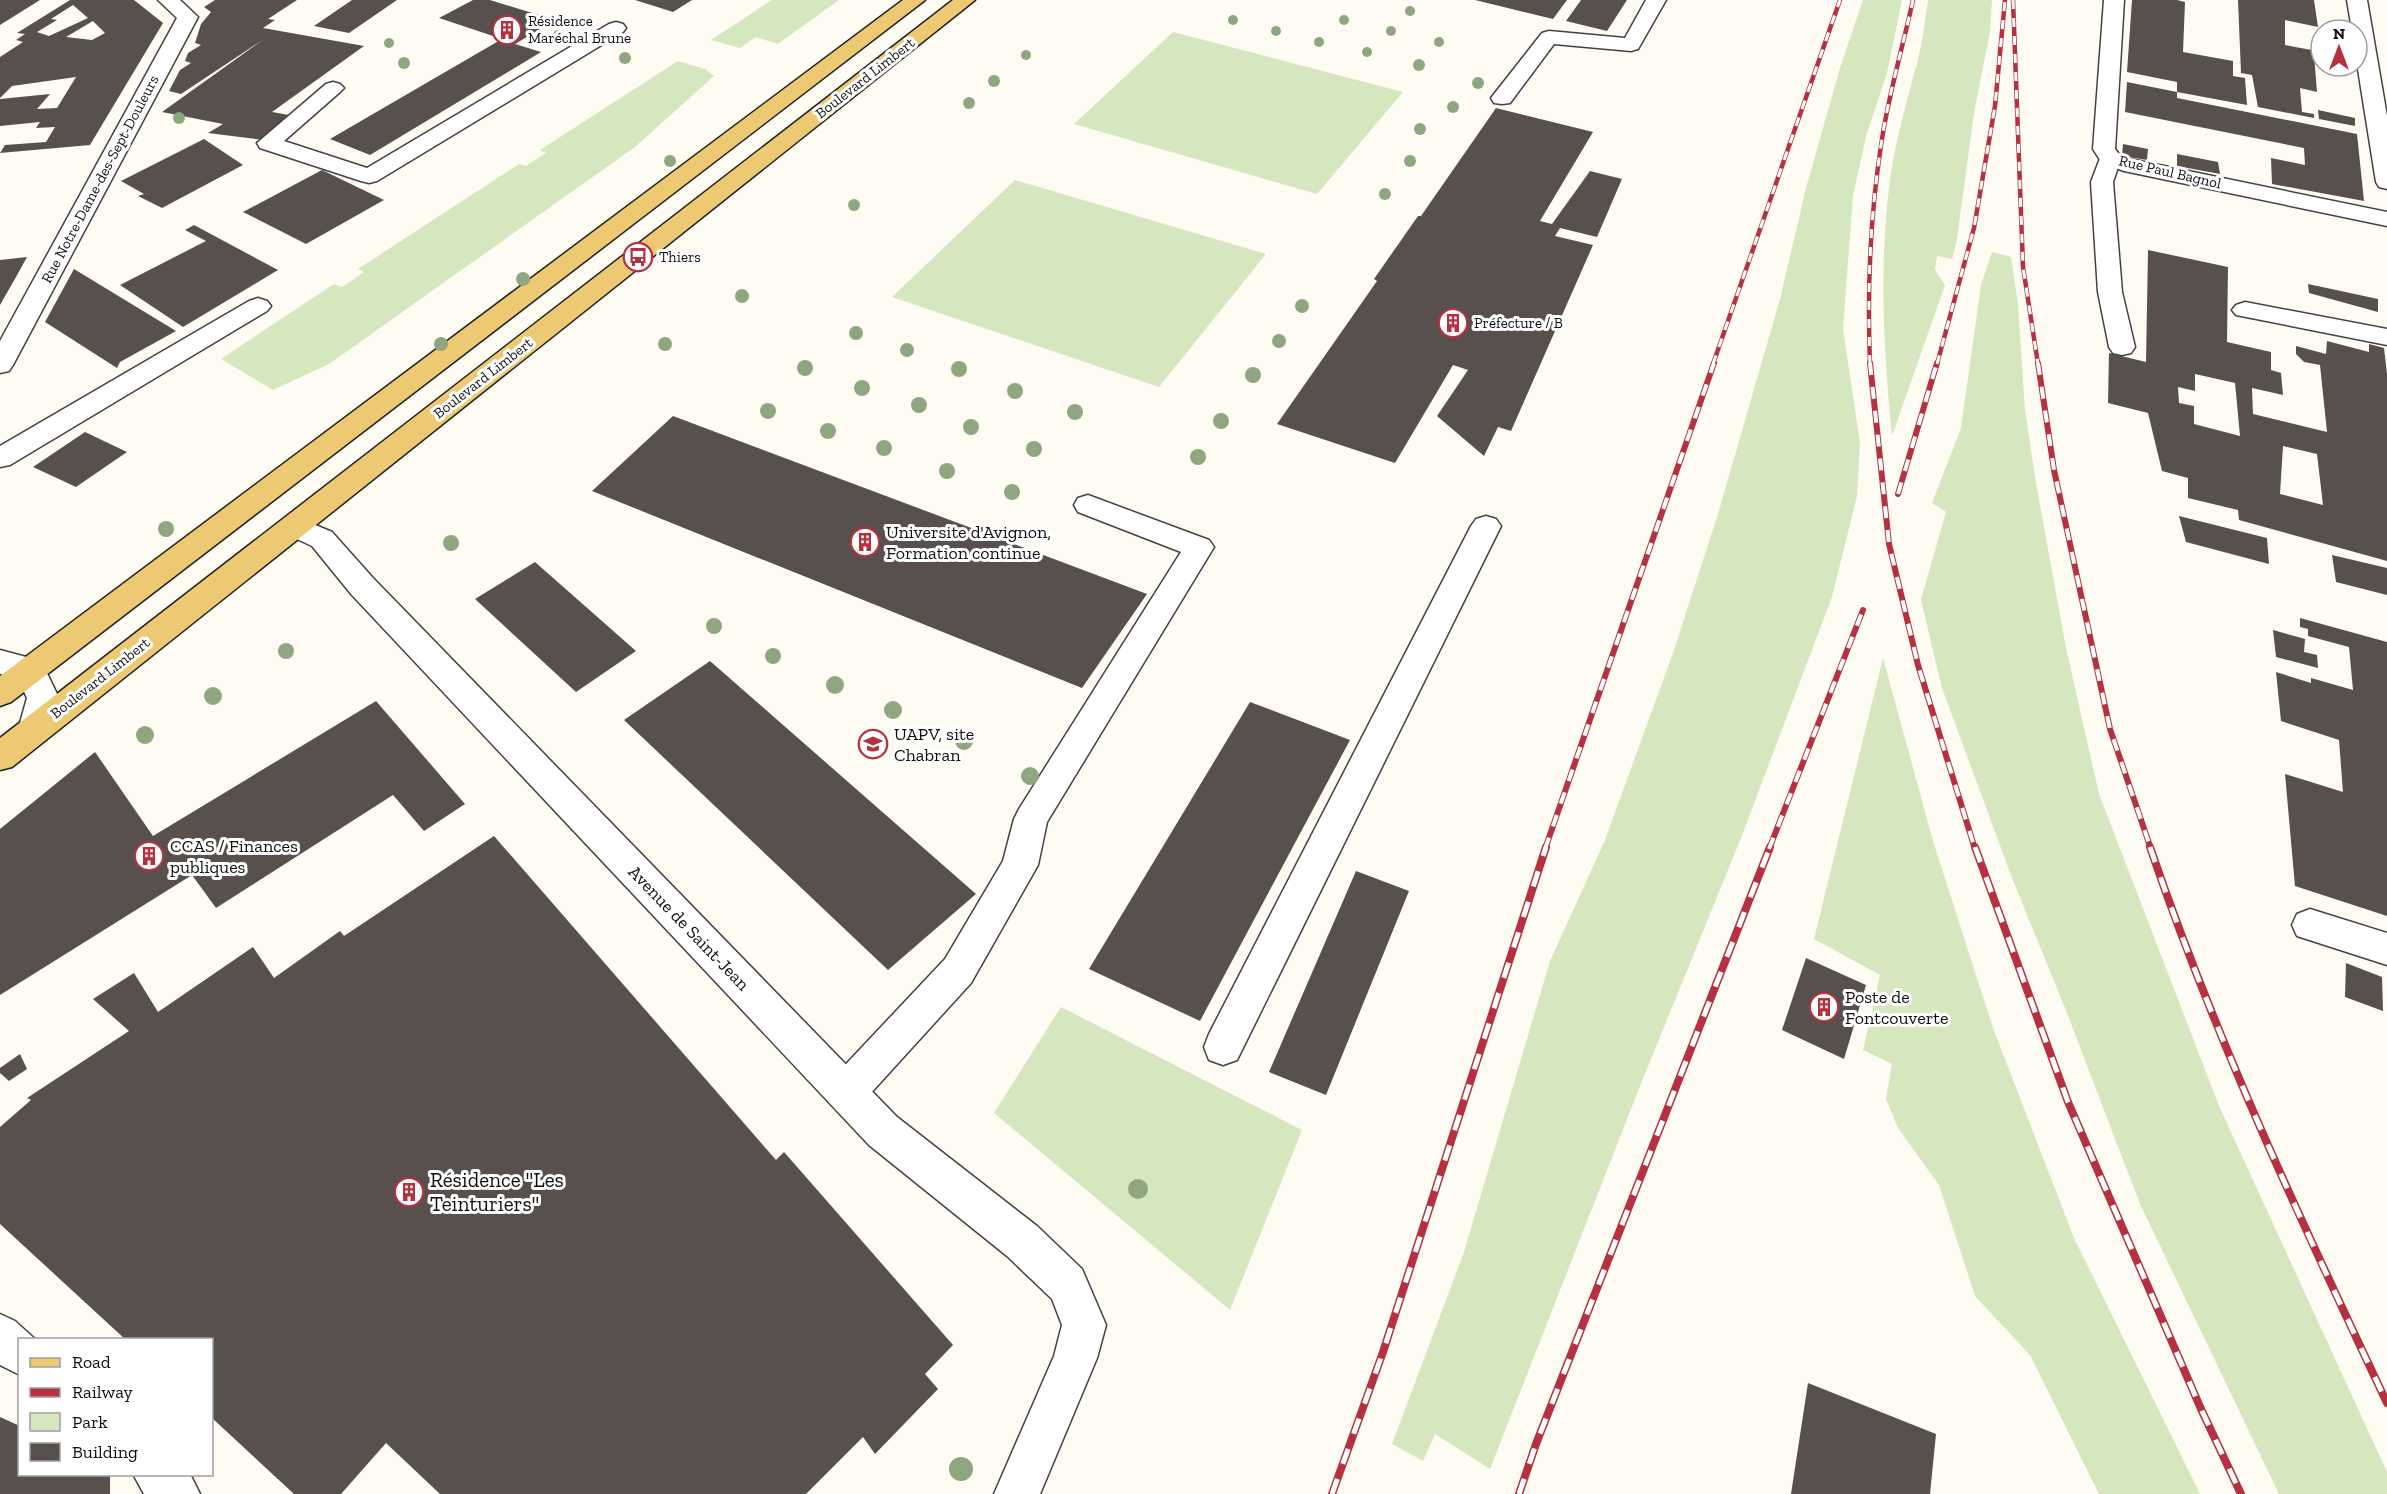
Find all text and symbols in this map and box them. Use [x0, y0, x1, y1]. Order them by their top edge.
place label: Résidence Maréchal Brune [528, 12, 631, 47]
building icon: Résidence Maréchal Brune [491, 14, 523, 46]
north arrow [2309, 18, 2369, 78]
text: N [2333, 24, 2345, 43]
street label: Boulevard Limbert [812, 33, 919, 122]
street label: Rue Notre-Dame-des-Sept-Douleurs [37, 72, 163, 286]
street label: Rue Paul Bagnol [2117, 151, 2223, 193]
bus stop icon: Thiers [622, 241, 654, 273]
place label: Thiers [659, 248, 701, 266]
building icon: Préfecture / B [1437, 307, 1469, 339]
place label: Préfecture / B [1474, 314, 1563, 332]
street label: Boulevard Limbert [430, 333, 537, 422]
place label: Universite d'Avignon, Formation continue [886, 521, 1051, 564]
building icon: Universite d'Avignon, Formation continue [849, 526, 881, 558]
street label: Boulevard Limbert [47, 633, 154, 722]
place label: UAPV, site Chabran [894, 723, 974, 766]
school or university icon: UAPV, site Chabran [857, 728, 889, 760]
place label: CCAS / Finances publiques [170, 835, 298, 878]
building icon: CCAS / Finances publiques [133, 840, 165, 872]
street label: Avenue de Saint-Jean [624, 861, 755, 996]
place label: Poste de Fontcouverte [1845, 986, 1948, 1029]
building icon: Poste de Fontcouverte [1808, 991, 1840, 1023]
place label: Résidence "Les Teinturiers" [430, 1167, 564, 1216]
building icon: Résidence "Les Teinturiers" [393, 1176, 425, 1208]
legend [18, 1338, 213, 1476]
text: Road [72, 1351, 111, 1373]
text: Railway [72, 1381, 134, 1403]
text: Park [72, 1411, 108, 1433]
text: Building [72, 1441, 138, 1463]

